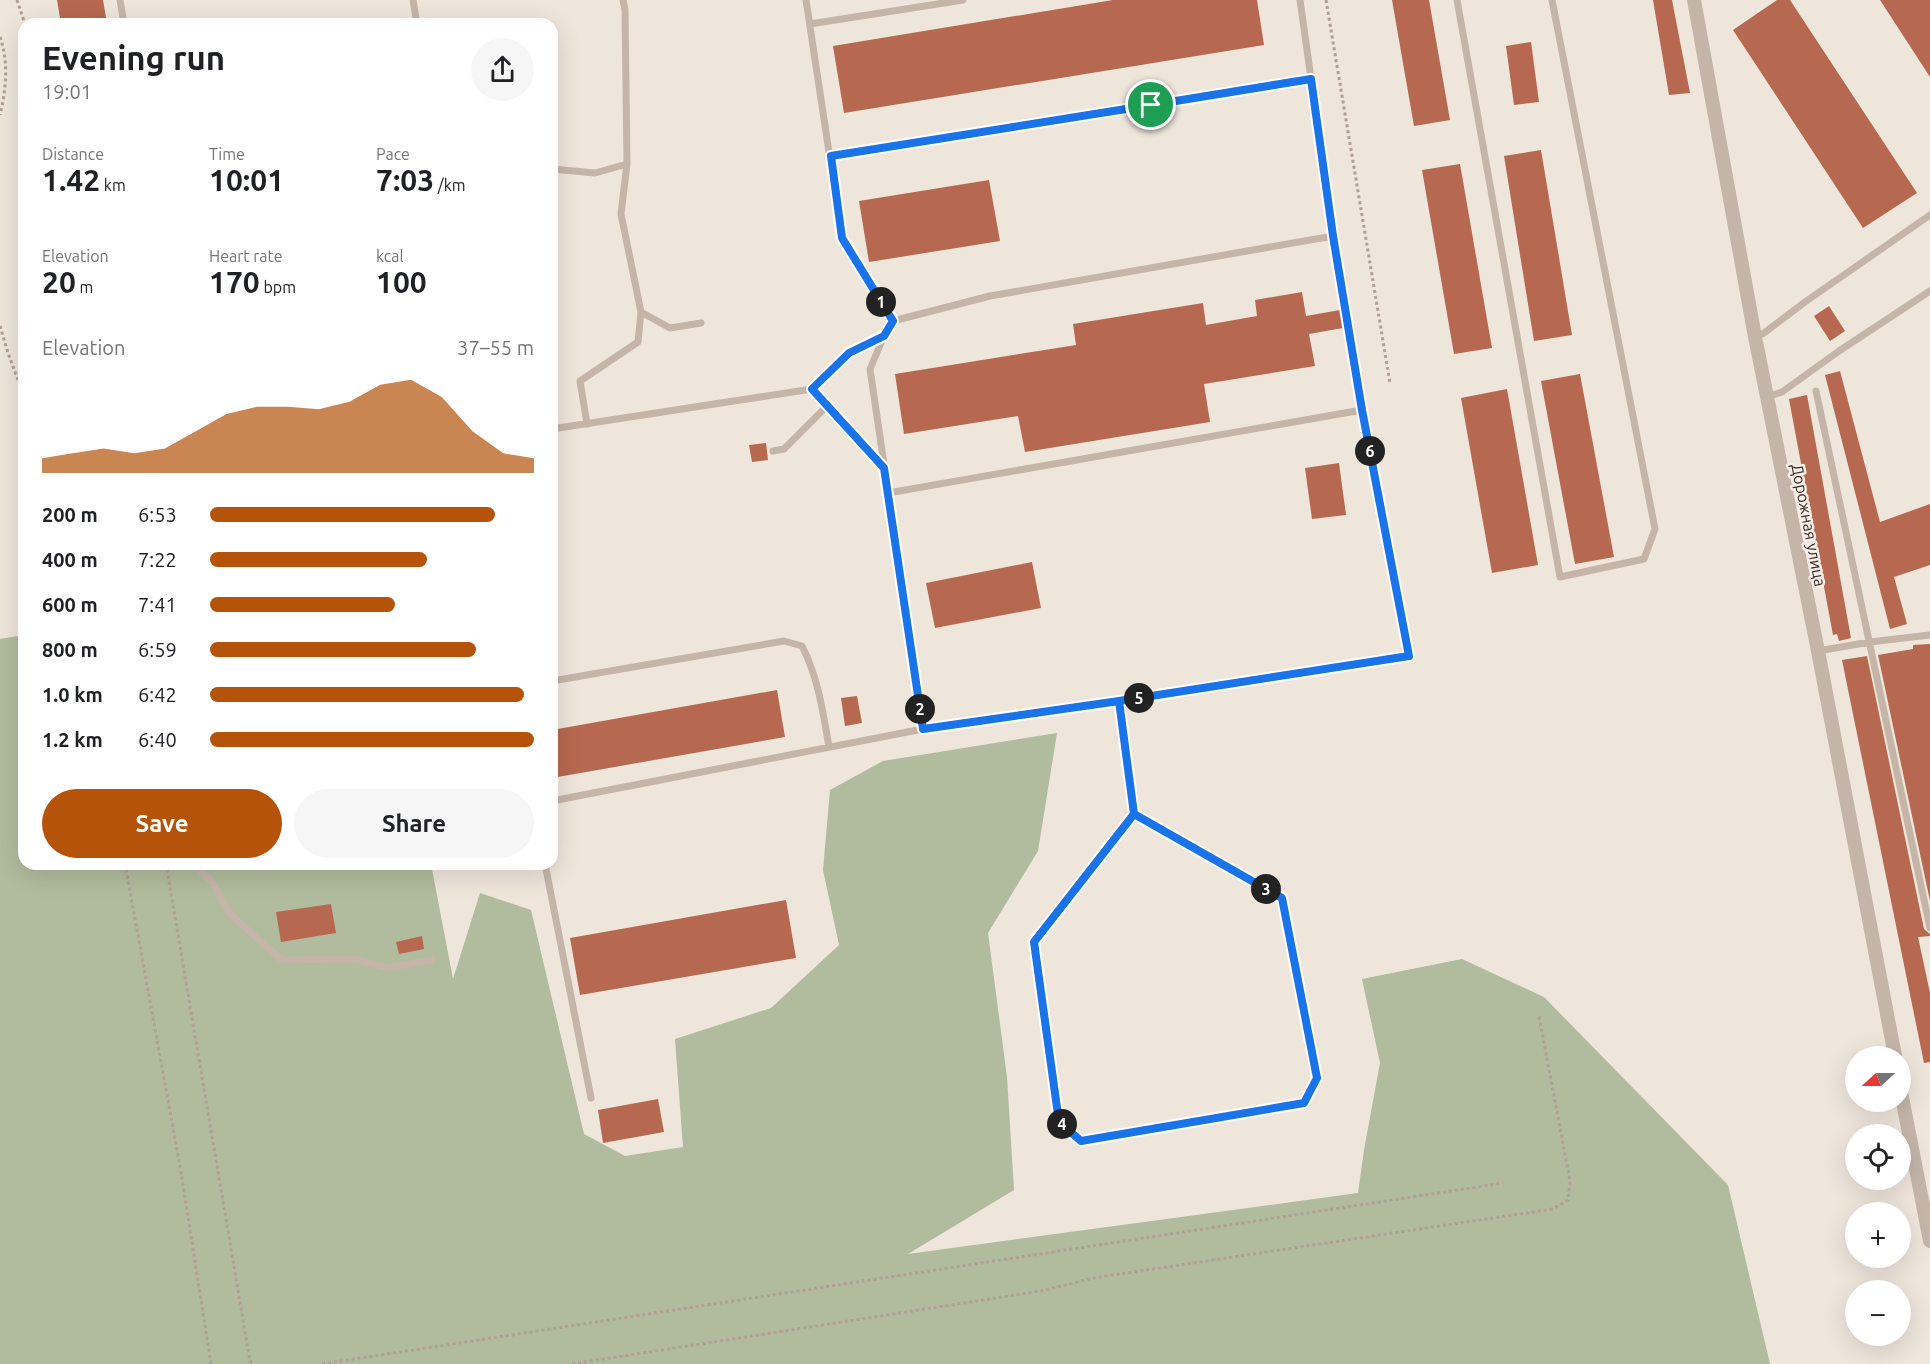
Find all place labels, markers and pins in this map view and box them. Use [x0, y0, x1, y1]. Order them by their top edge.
pin [1125, 79, 1176, 130]
pin: 1 [866, 287, 896, 317]
pin: 6 [1355, 436, 1385, 466]
pin: 5 [1124, 683, 1154, 713]
pin: 2 [905, 694, 935, 724]
pin: 3 [1251, 874, 1281, 904]
pin: 4 [1047, 1109, 1077, 1139]

